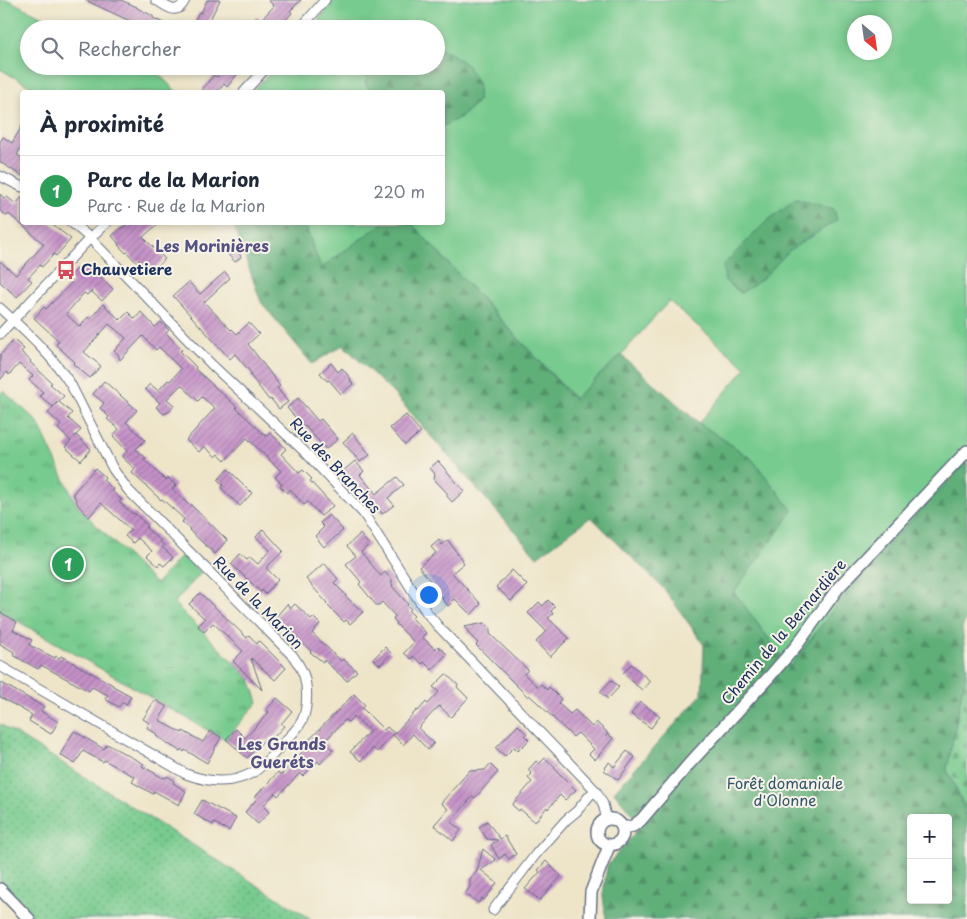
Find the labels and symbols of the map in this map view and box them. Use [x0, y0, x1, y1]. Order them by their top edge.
north arrow [847, 15, 892, 60]
district label: Les Morinières [155, 233, 269, 257]
place label: Chauvetiere [81, 257, 172, 280]
bus stop icon: Chauvetiere [55, 259, 77, 281]
street label: Rue des Branches [285, 412, 387, 518]
pin: 1 [52, 545, 84, 583]
street label: Rue de la Marion [209, 550, 309, 654]
street label: Chemin de la Bernardière [715, 553, 851, 709]
your location [416, 582, 442, 608]
district label: Les Grands Gueréts [238, 731, 326, 773]
park label: Forêt domaniale d'Olonne [726, 771, 844, 811]

